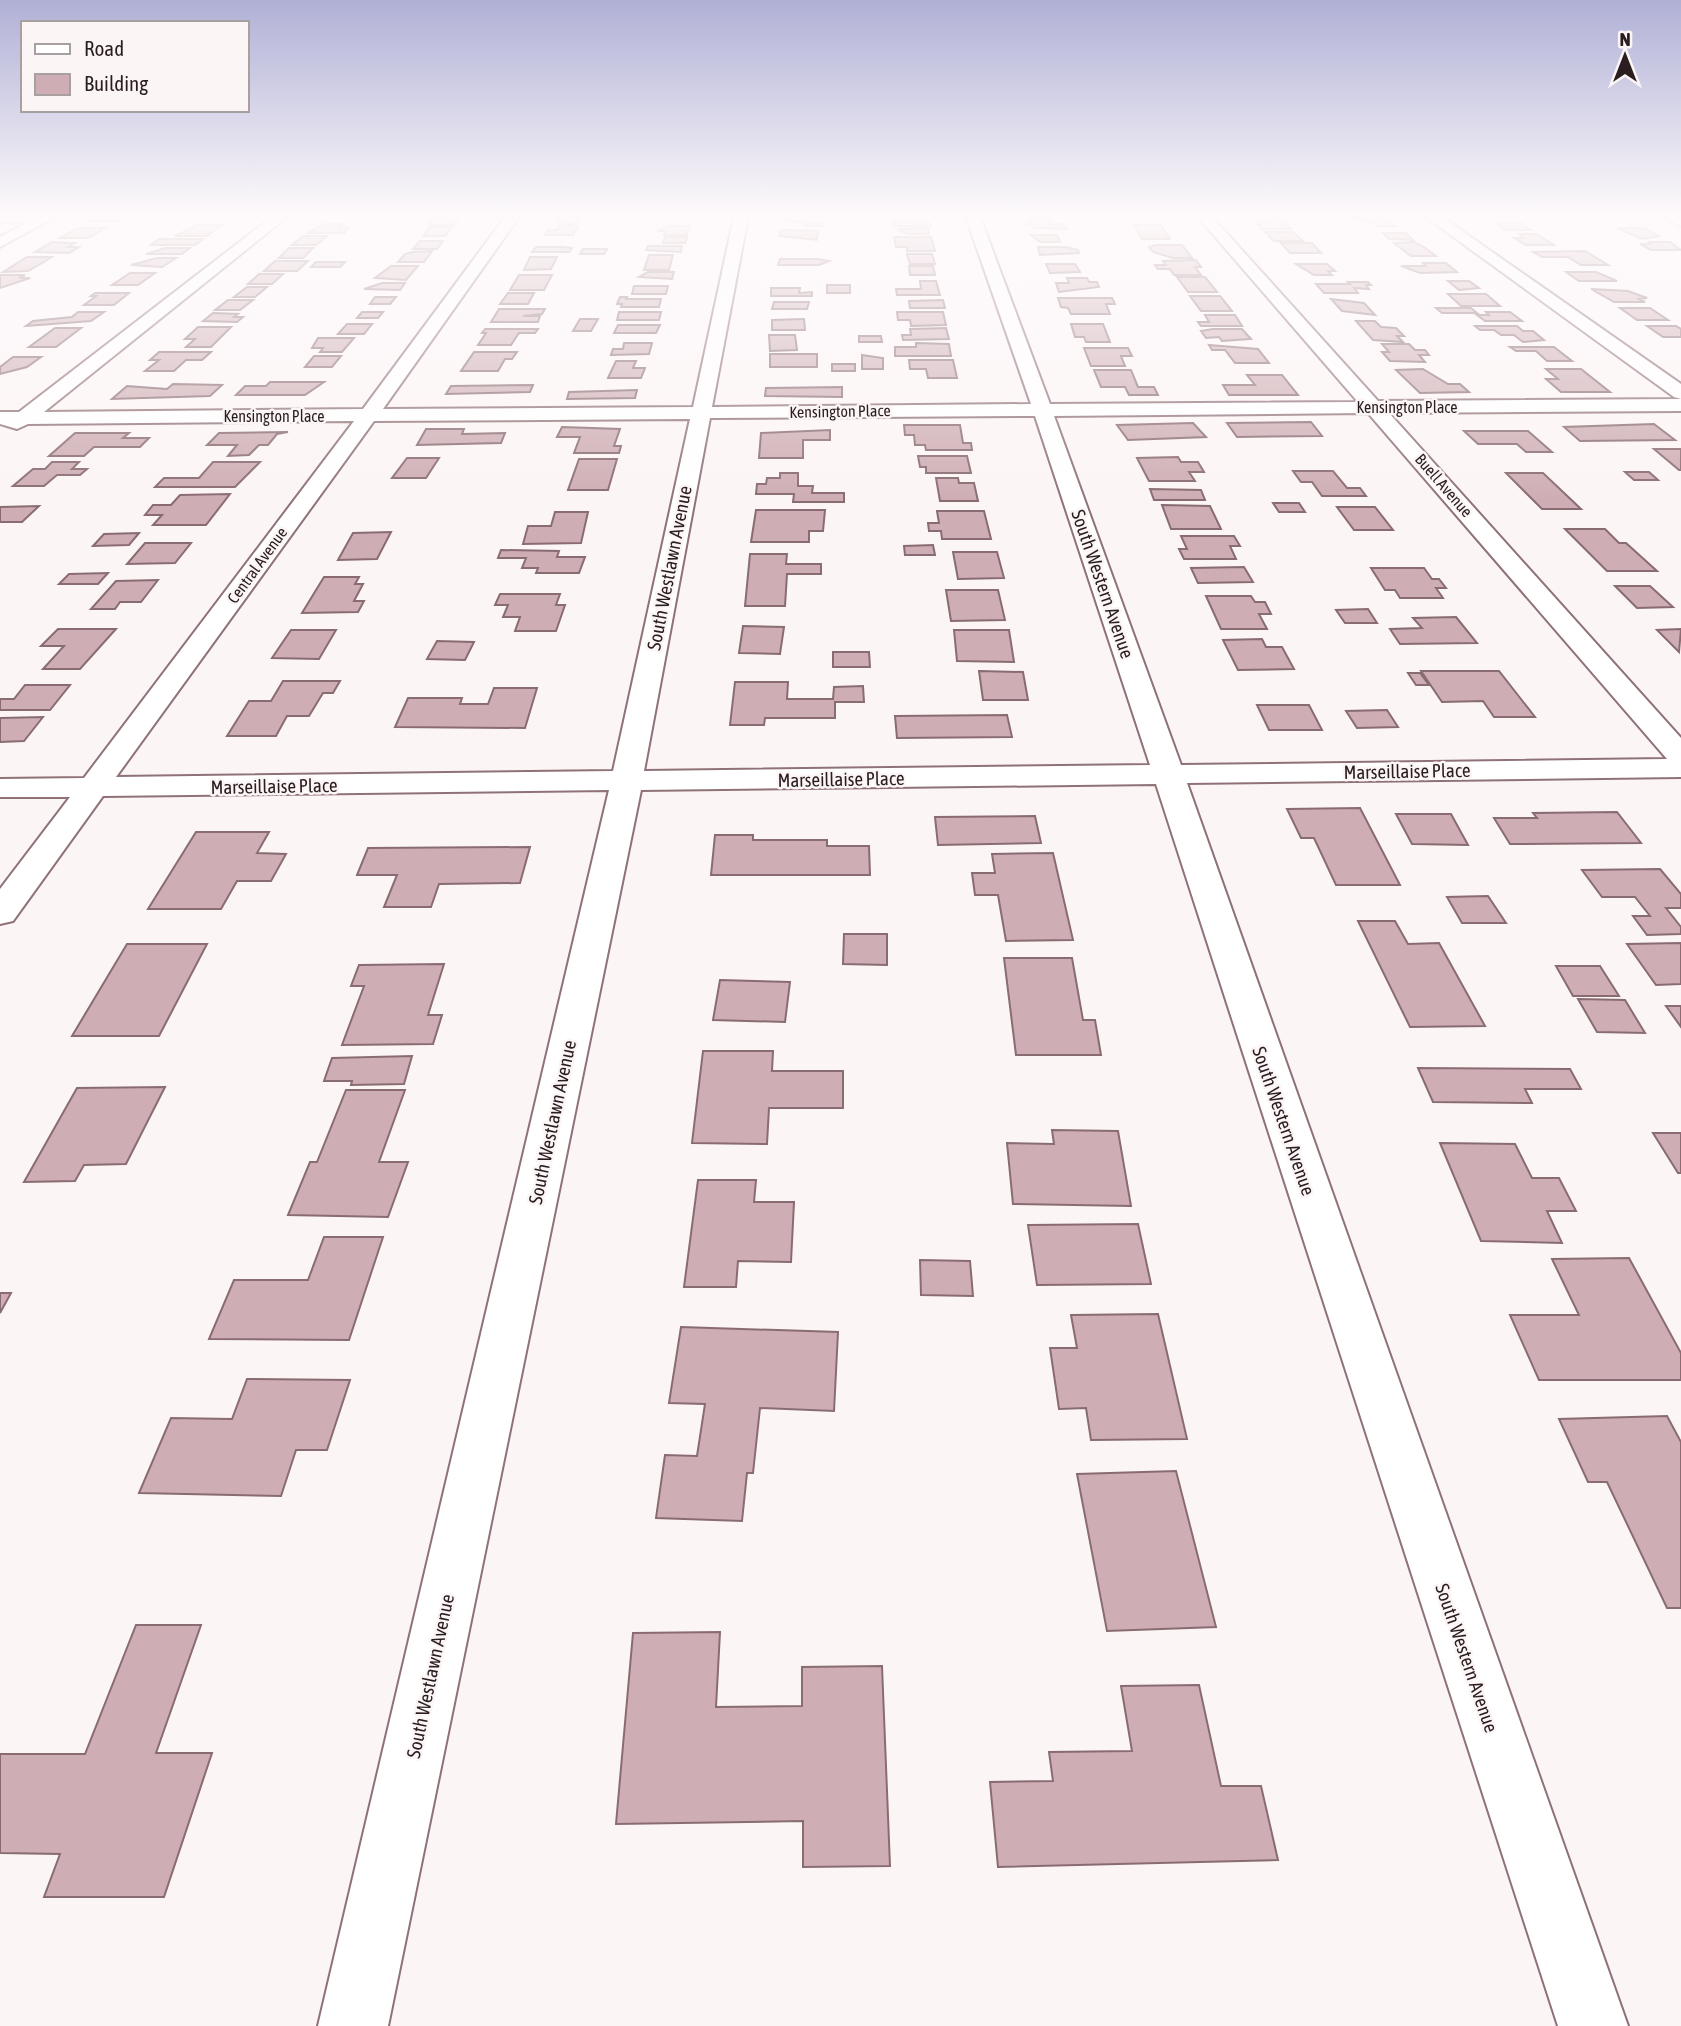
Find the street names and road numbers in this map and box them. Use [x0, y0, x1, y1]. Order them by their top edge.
street label: Kensington Place [1356, 398, 1458, 417]
street label: Kensington Place [789, 401, 891, 422]
street label: Kensington Place [223, 407, 325, 426]
street label: Buell Avenue [1412, 450, 1476, 520]
street label: South Westlawn Avenue [642, 484, 696, 652]
street label: South Western Avenue [1067, 507, 1139, 661]
street label: Central Avenue [223, 524, 291, 606]
street label: Marseillaise Place [1343, 759, 1471, 783]
street label: Marseillaise Place [777, 767, 905, 791]
street label: Marseillaise Place [210, 774, 338, 798]
street label: South Westlawn Avenue [524, 1038, 580, 1206]
street label: South Western Avenue [1248, 1044, 1320, 1198]
street label: South Western Avenue [1431, 1581, 1503, 1735]
street label: South Westlawn Avenue [402, 1592, 458, 1760]

